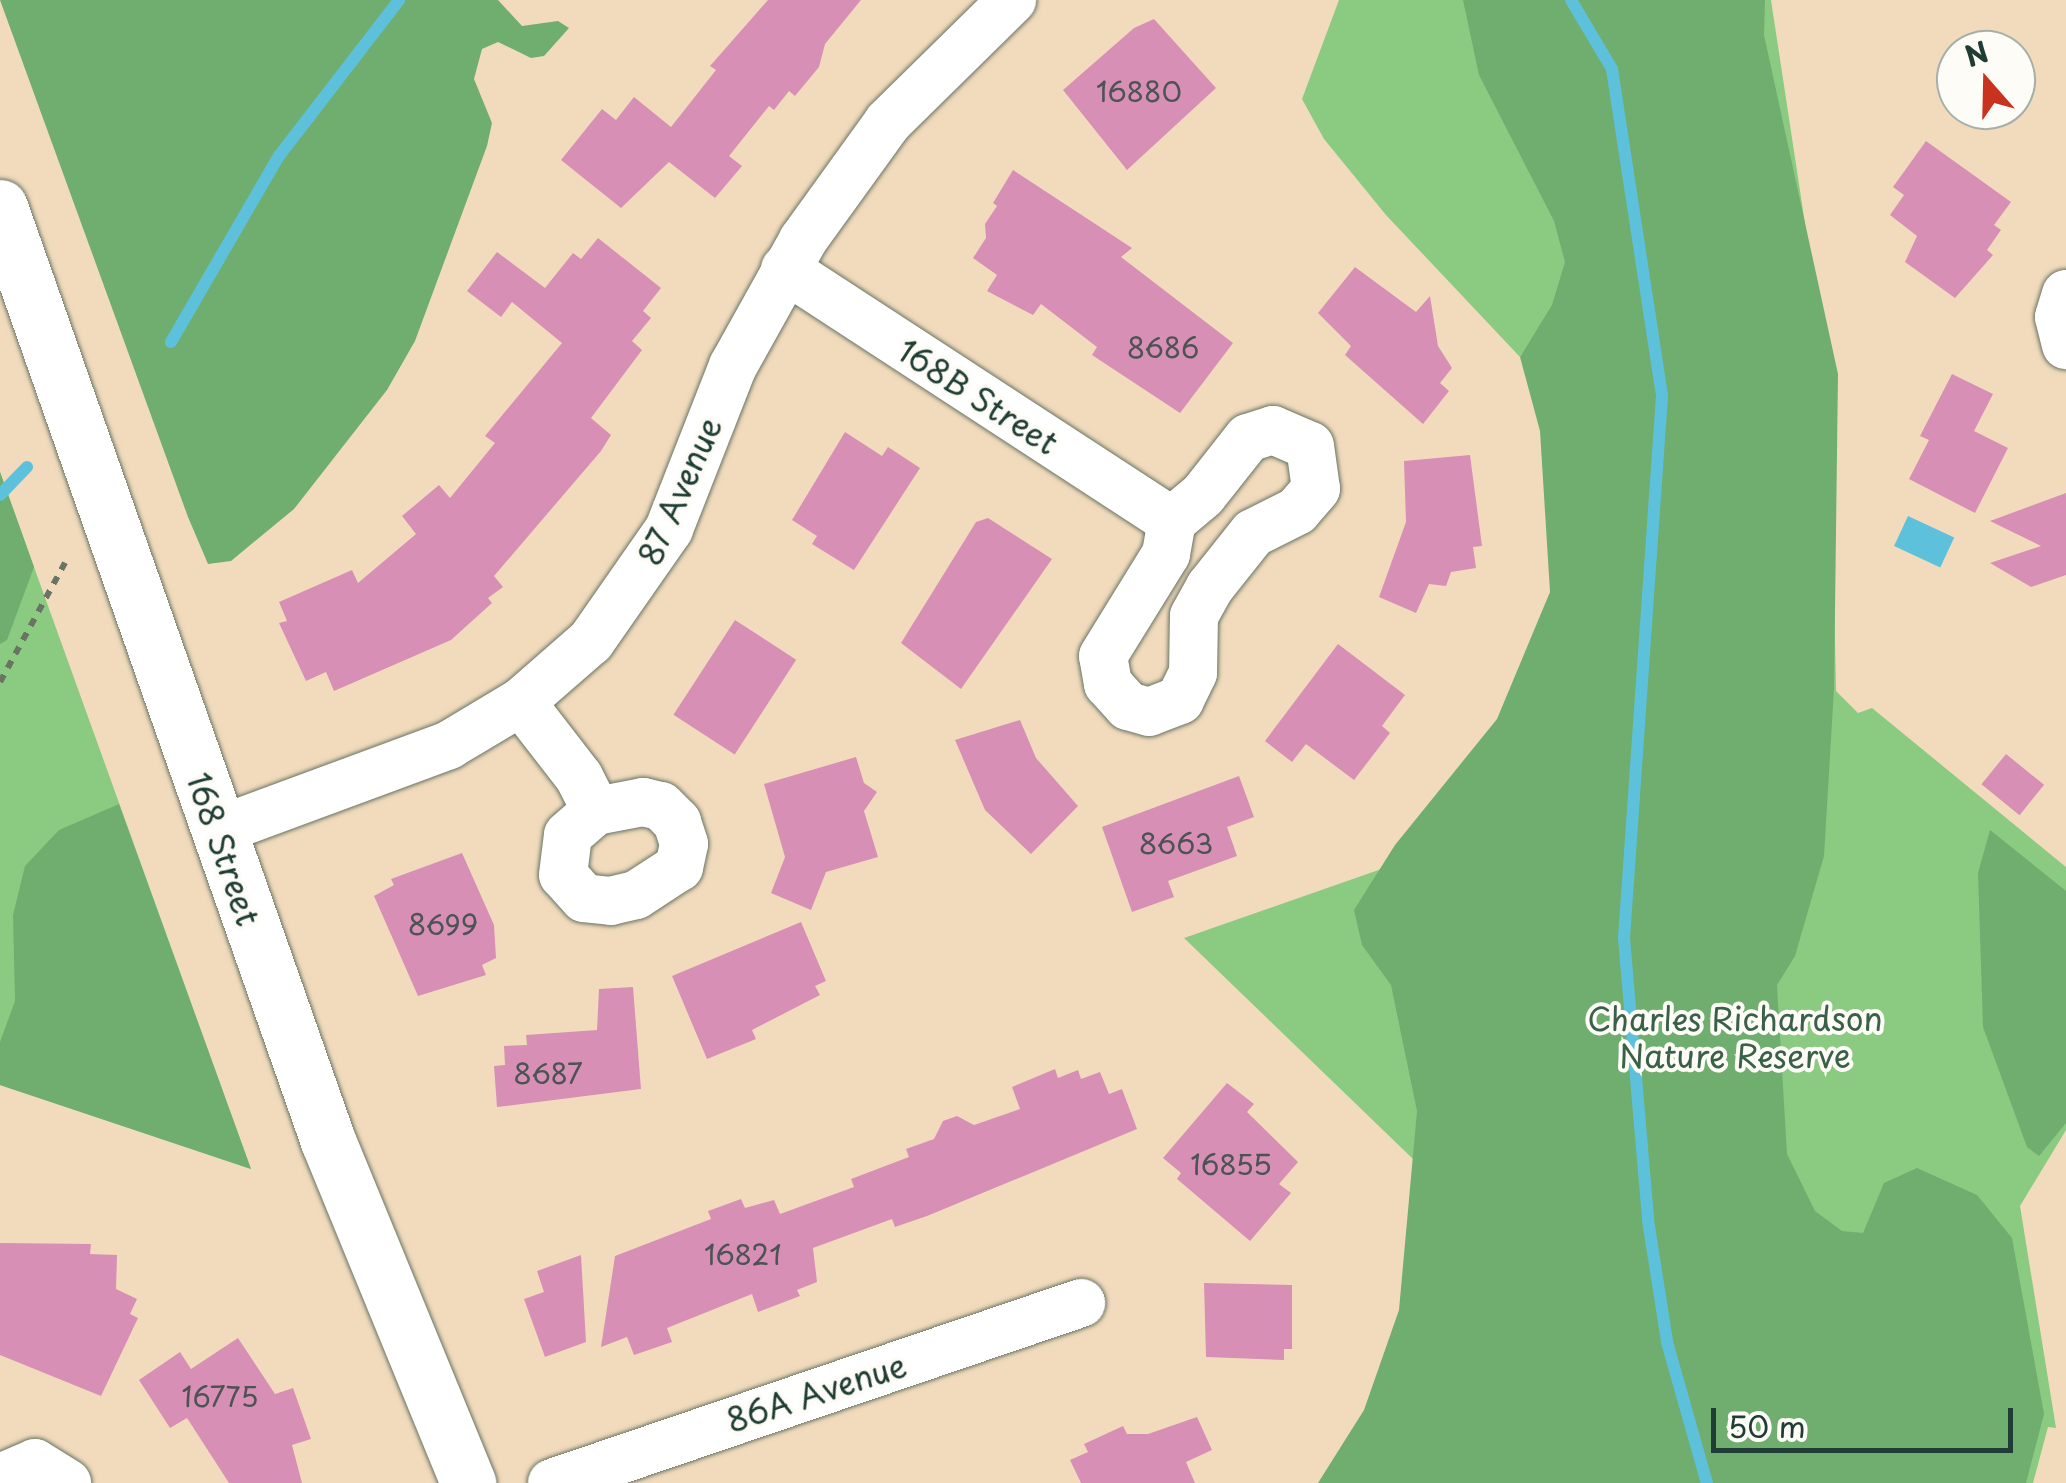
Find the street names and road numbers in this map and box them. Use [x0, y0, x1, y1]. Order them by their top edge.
street label: 168B Street [890, 330, 1066, 462]
street label: 87 Avenue [630, 412, 728, 570]
street label: 168 Street [179, 766, 269, 932]
street label: 86A Avenue [722, 1345, 910, 1439]

